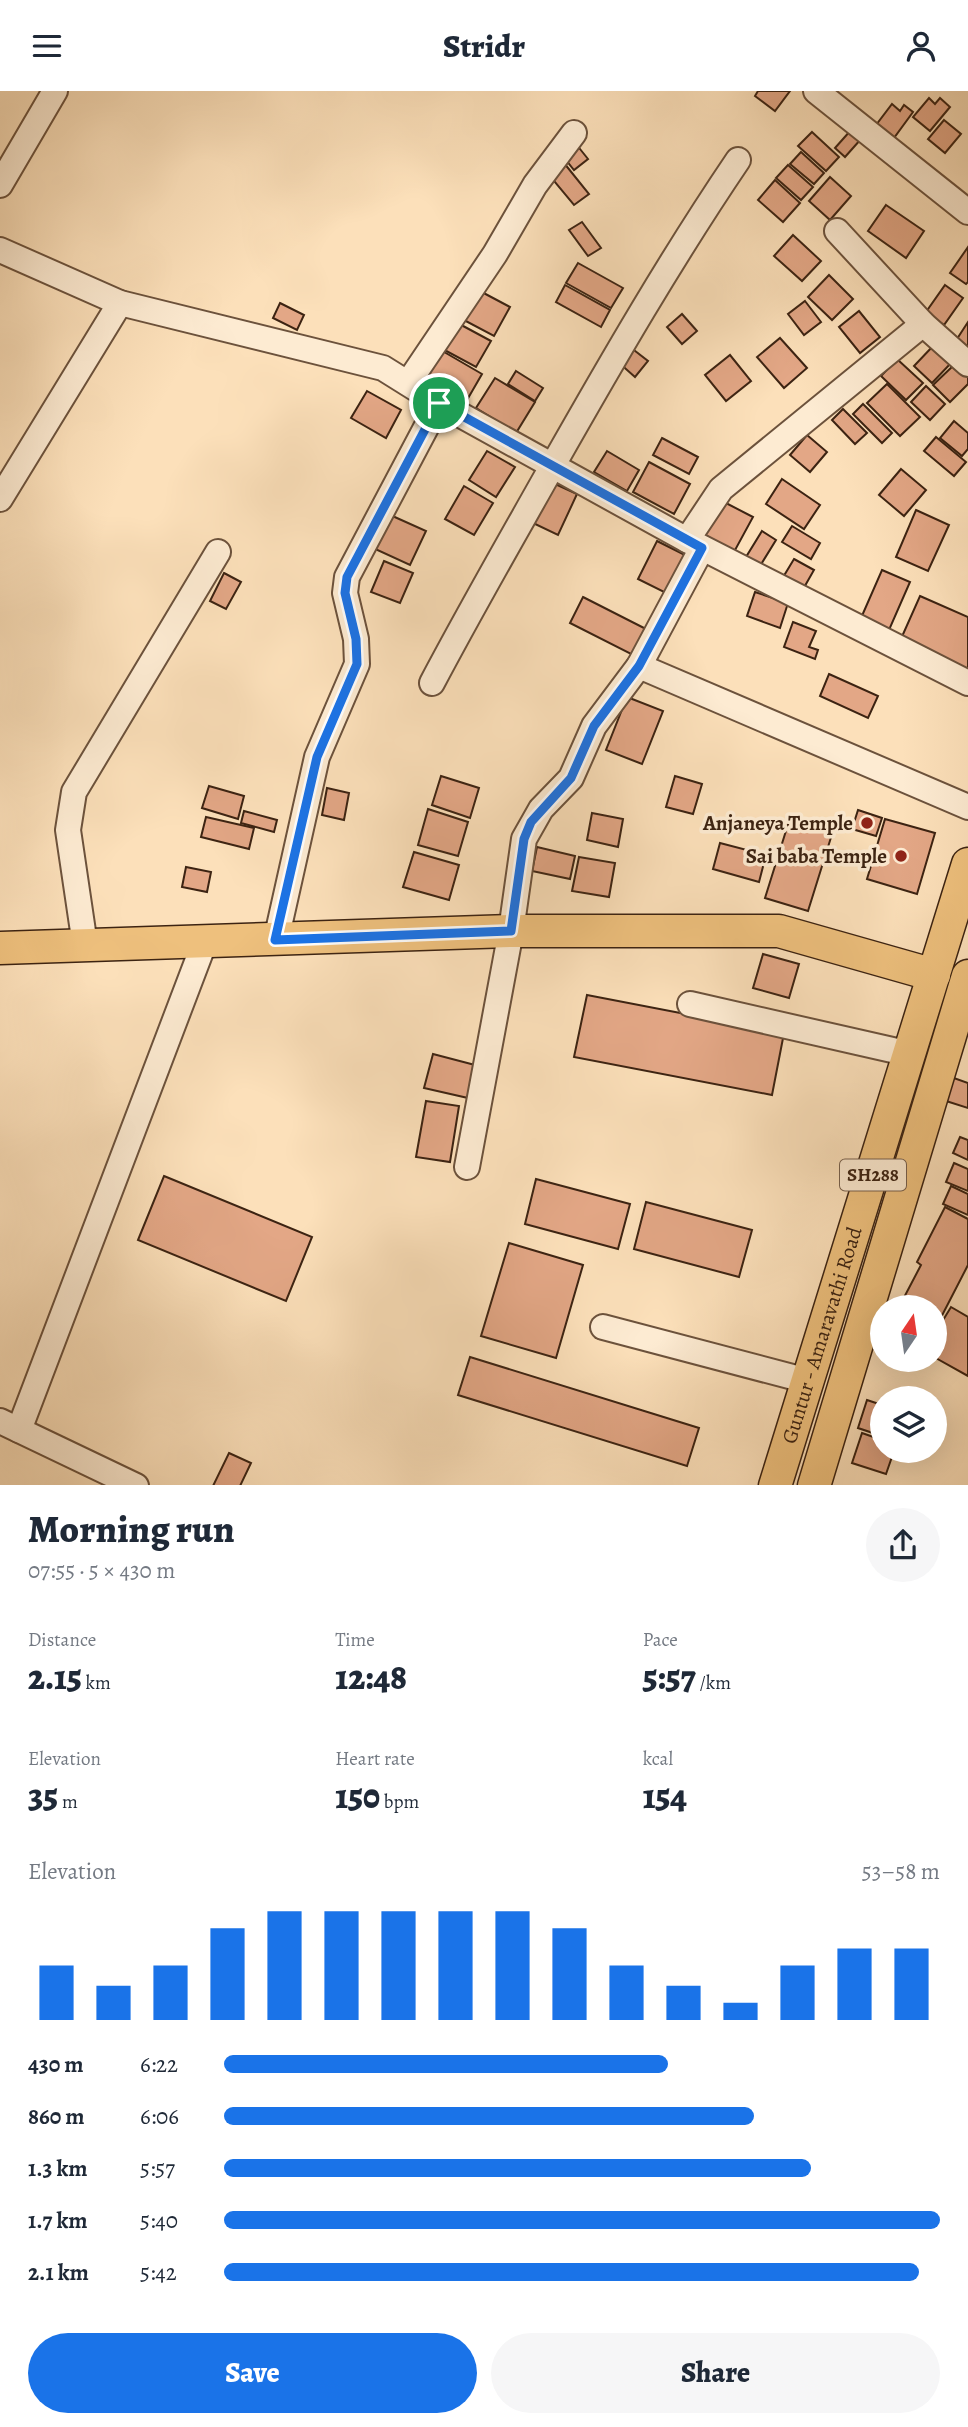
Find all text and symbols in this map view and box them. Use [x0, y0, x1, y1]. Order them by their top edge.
text: Stridr [443, 24, 525, 68]
icon: menu [28, 27, 66, 65]
icon: person [902, 27, 940, 65]
pin [409, 373, 469, 433]
icon: arrive [420, 384, 458, 422]
place label: Anjaneya Temple [702, 809, 853, 837]
marker: Anjaneya Temple [859, 815, 875, 831]
place label: Sai baba Temple [746, 842, 887, 870]
marker: Sai baba Temple [893, 848, 909, 864]
road number: SH288 [840, 1159, 906, 1191]
street label: Guntur - Amaravathi Road [775, 1223, 869, 1447]
north arrow [870, 1295, 947, 1372]
map controls [870, 1295, 947, 1463]
button: layers [870, 1386, 947, 1463]
text: Morning run [28, 1503, 235, 1555]
button: share [866, 1508, 940, 1582]
text: 07:55 · 5 × 430 m [28, 1555, 175, 1586]
text: Distance [28, 1627, 96, 1653]
text: Time [335, 1627, 375, 1653]
text: Pace [643, 1627, 678, 1653]
text: 2.15 [28, 1653, 82, 1701]
text: 12:48 [335, 1653, 407, 1701]
text: 5:57 [643, 1653, 696, 1701]
text: km [82, 1670, 111, 1696]
text: /km [696, 1670, 731, 1696]
text: Elevation [28, 1746, 101, 1772]
text: Heart rate [335, 1746, 415, 1772]
text: kcal [643, 1746, 673, 1772]
text: 35 [28, 1772, 58, 1820]
text: 150 [335, 1772, 380, 1820]
text: 154 [643, 1772, 687, 1820]
text: m [58, 1789, 78, 1815]
text: bpm [380, 1789, 419, 1815]
text: Elevation [28, 1856, 116, 1887]
text: 53–58 m [862, 1856, 940, 1887]
text: 430 m [28, 2049, 84, 2080]
text: 6:22 [140, 2049, 178, 2080]
text: 860 m [28, 2101, 85, 2132]
text: 6:06 [140, 2101, 179, 2132]
text: 1.3 km [28, 2153, 88, 2184]
text: 5:57 [140, 2153, 175, 2184]
text: 1.7 km [28, 2205, 88, 2236]
text: 5:40 [140, 2205, 178, 2236]
text: 2.1 km [28, 2257, 89, 2288]
text: 5:42 [140, 2257, 177, 2288]
button: Save [28, 2333, 477, 2413]
button: Share [491, 2333, 940, 2413]

